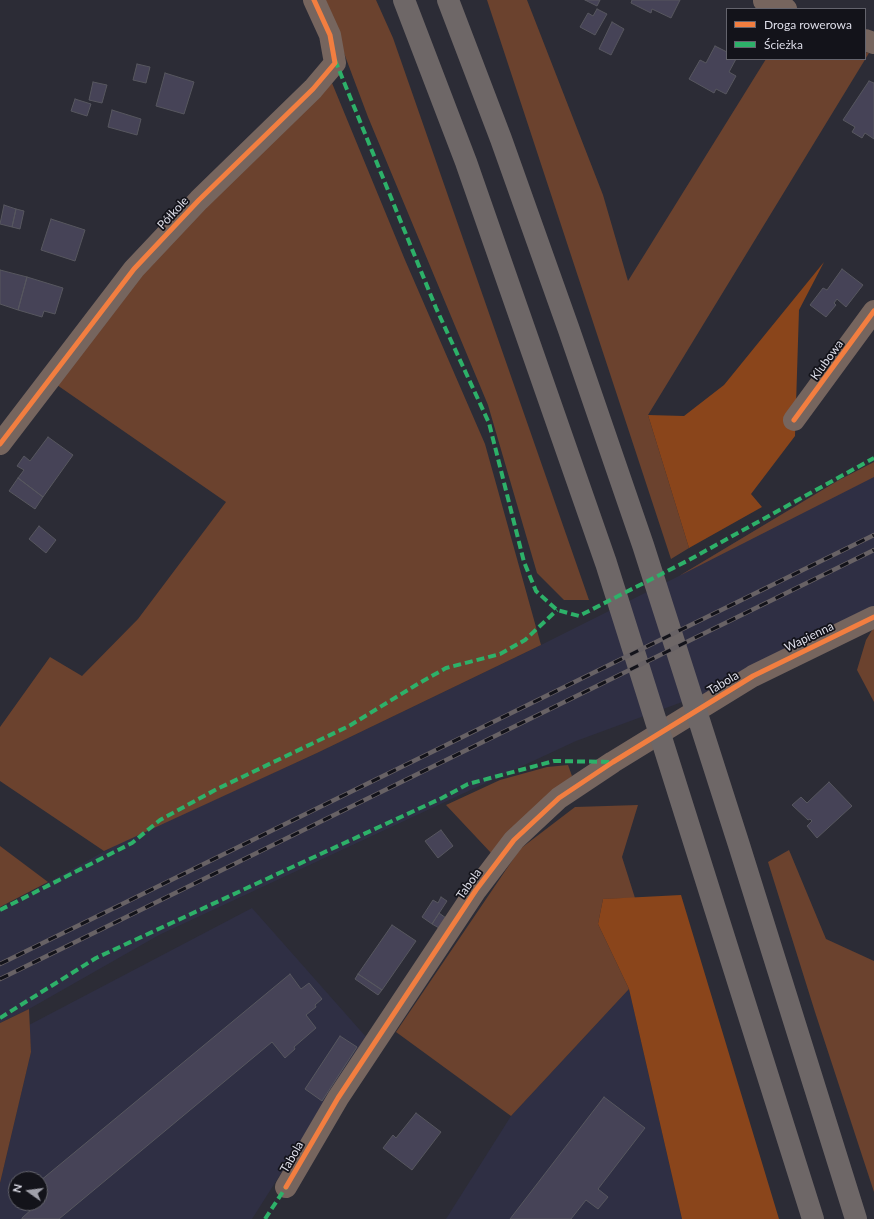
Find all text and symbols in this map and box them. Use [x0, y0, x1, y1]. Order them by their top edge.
legend [726, 8, 866, 60]
text: Droga rowerowa [764, 17, 852, 32]
text: Ścieżka [764, 37, 803, 52]
street label: Półkole [154, 194, 192, 232]
street label: Klubowa [808, 337, 846, 383]
street label: Wapienna [782, 619, 836, 655]
street label: Tabola [705, 668, 741, 698]
street label: Tabola [453, 866, 485, 902]
street label: Tabola [277, 1139, 307, 1175]
north arrow [8, 1171, 48, 1211]
text: N [10, 1183, 24, 1194]

